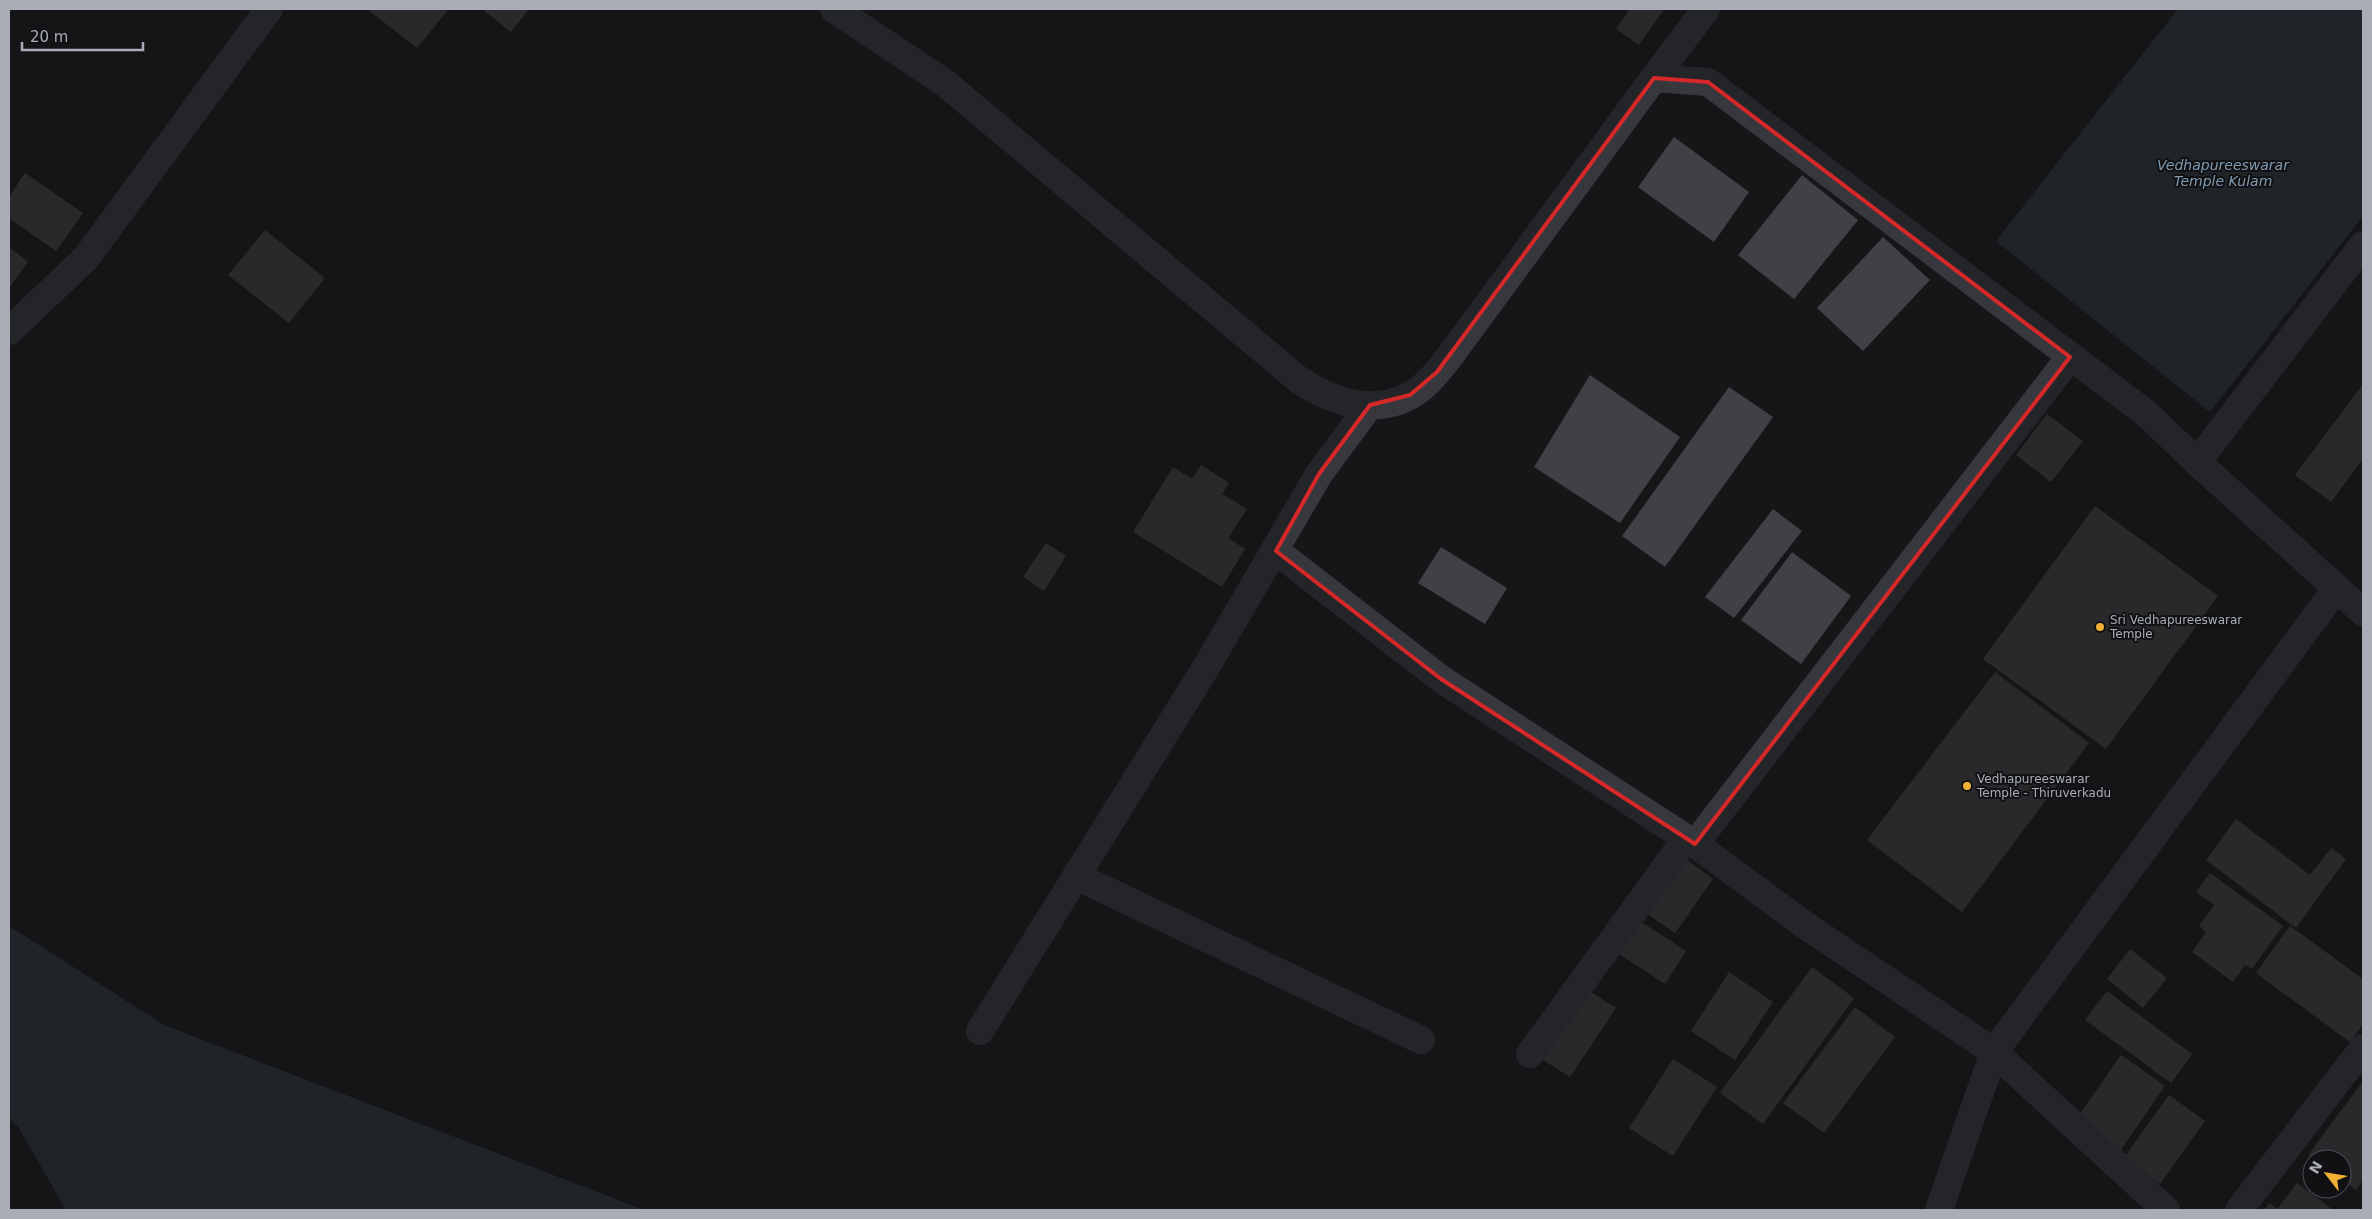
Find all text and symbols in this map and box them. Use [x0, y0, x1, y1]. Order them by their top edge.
scale bar [22, 20, 144, 52]
text: 20 m [30, 28, 68, 46]
water label: Vedhapureeswarar Temple Kulam [2157, 157, 2290, 189]
place label: Sri Vedhapureeswarar Temple [2109, 613, 2242, 641]
marker: Sri Vedhapureeswarar Temple [2094, 621, 2106, 633]
place label: Vedhapureeswarar Temple - Thiruverkadu [1976, 772, 2111, 800]
marker: Vedhapureeswarar Temple - Thiruverkadu [1961, 780, 1973, 792]
north arrow [2302, 1149, 2352, 1199]
text: N [2306, 1158, 2326, 1176]

